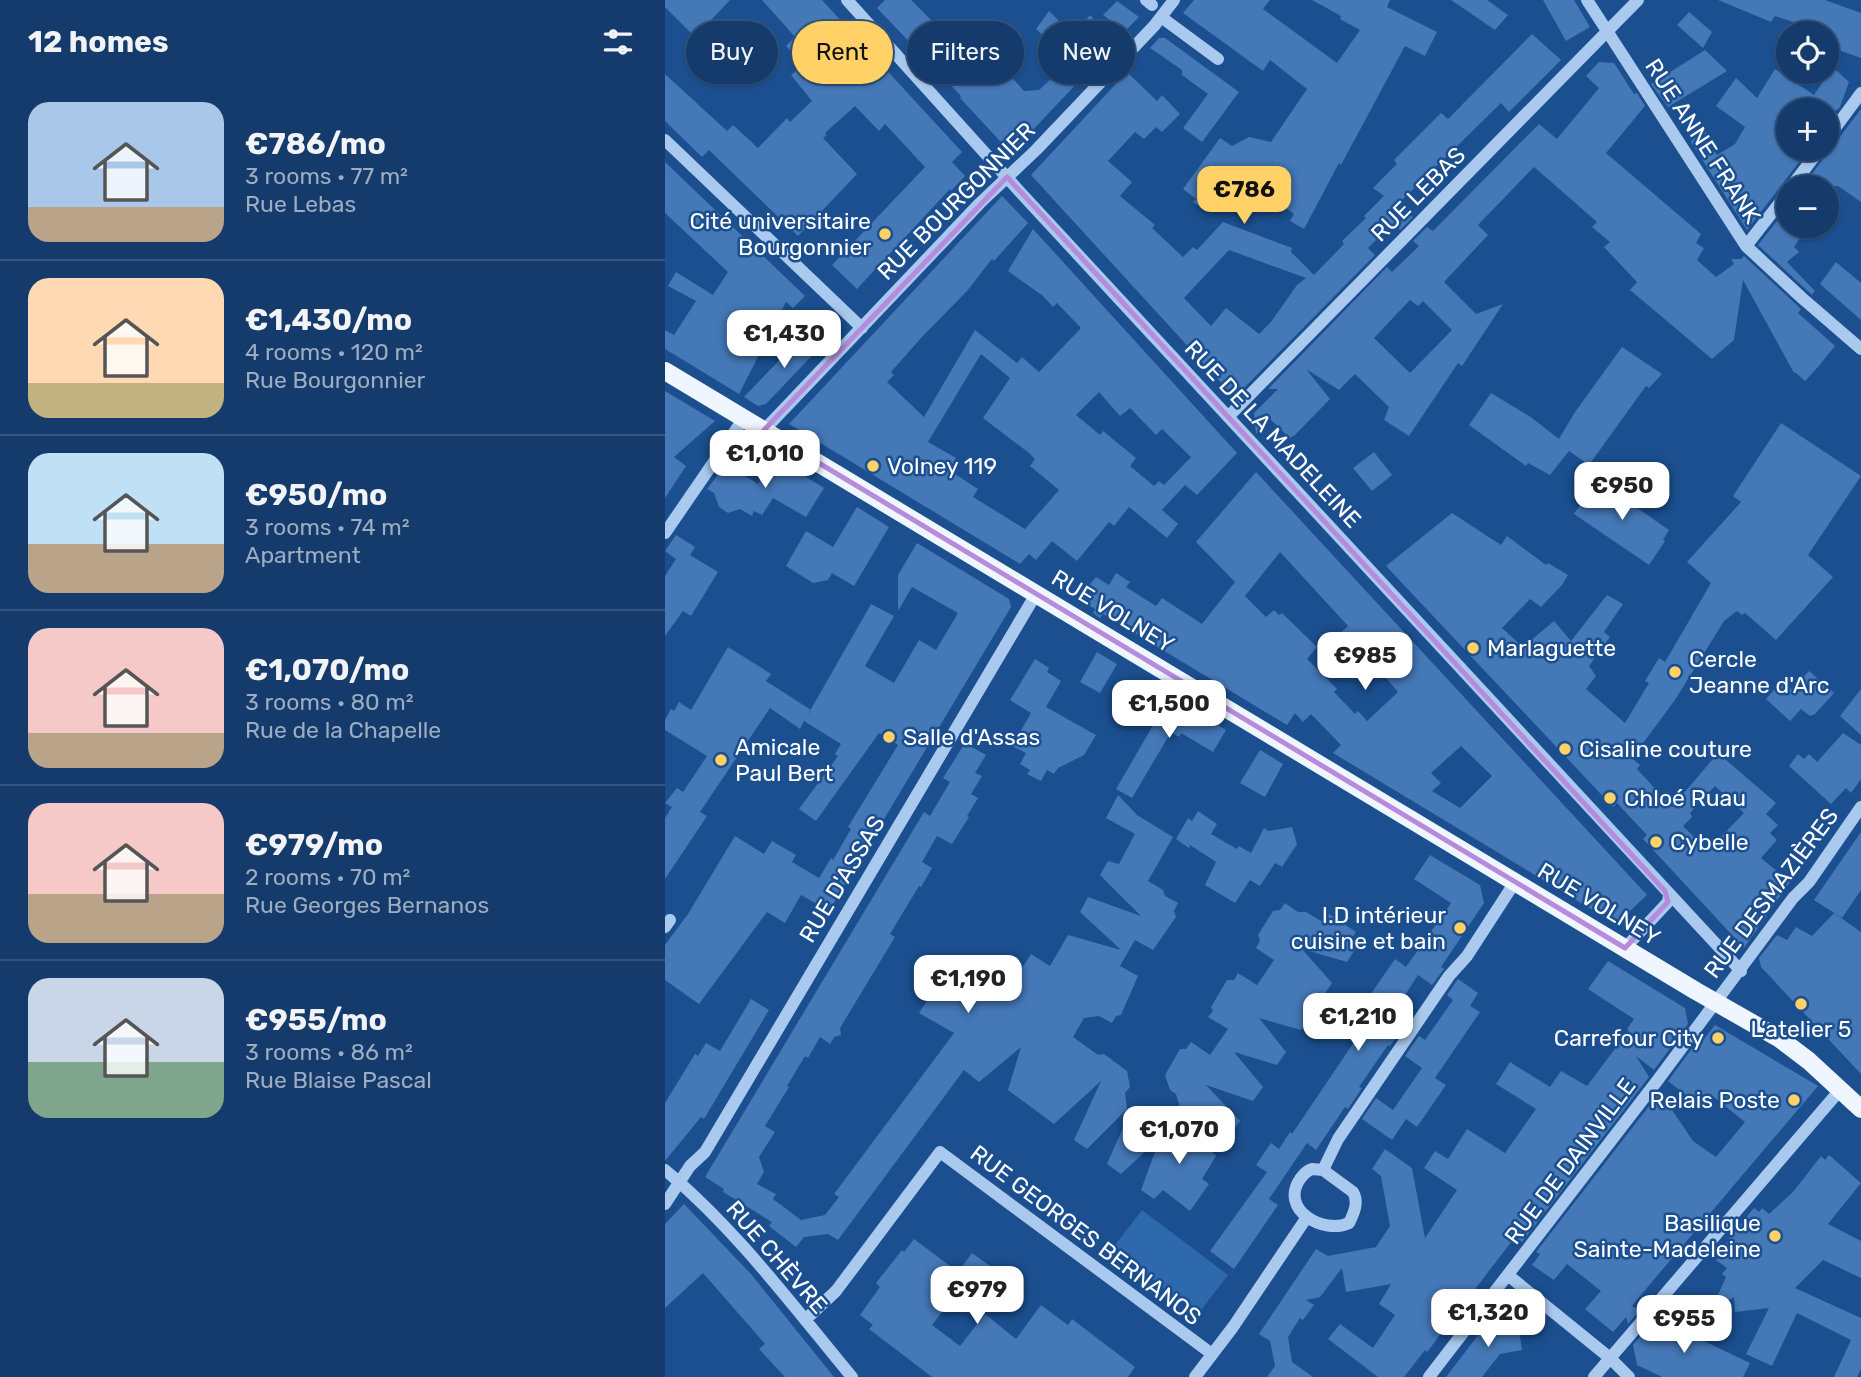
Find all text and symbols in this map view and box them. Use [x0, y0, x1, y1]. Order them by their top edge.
chip: Buy [686, 21, 778, 84]
chip: Rent [792, 21, 893, 84]
chip: Filters [907, 21, 1024, 84]
chip: New [1038, 21, 1135, 84]
map controls [1776, 21, 1839, 238]
button: locate [1776, 21, 1839, 84]
icon: filters [599, 23, 637, 61]
text: 12 homes [28, 24, 169, 60]
street label: RUE ANNE FRANK [1639, 53, 1767, 229]
button: + [1776, 98, 1839, 161]
street label: RUE BOURGONNIER [871, 116, 1041, 286]
text: €786/mo [245, 126, 386, 162]
icon: home [84, 130, 168, 214]
street label: RUE LEBAS [1365, 141, 1471, 247]
text: 3 rooms · 77 m² [245, 162, 408, 190]
pin: €786 [1203, 166, 1285, 226]
text: €786 [1213, 175, 1275, 203]
button: − [1776, 175, 1839, 238]
text: Rue Lebas [245, 190, 356, 218]
place label: Cité universitaire Bourgonnier [689, 207, 871, 261]
marker: Cité universitaire Bourgonnier [877, 226, 893, 242]
text: €1,430/mo [245, 302, 412, 338]
icon: home [84, 306, 168, 390]
pin: €1,430 [727, 310, 841, 370]
text: €1,430 [743, 319, 825, 347]
street label: RUE DE LA MADELEINE [1179, 334, 1367, 534]
text: 4 rooms · 120 m² [245, 338, 423, 366]
text: Rue Bourgonnier [245, 366, 425, 394]
pin: €1,010 [708, 430, 822, 490]
text: €1,010 [726, 439, 804, 467]
place label: Volney 119 [887, 452, 997, 480]
marker: Volney 119 [865, 458, 881, 474]
pin: €950 [1581, 462, 1663, 522]
text: €950 [1590, 471, 1654, 499]
text: €950/mo [245, 477, 387, 513]
icon: home [84, 481, 168, 565]
text: 3 rooms · 74 m² [245, 513, 410, 541]
text: Apartment [245, 541, 361, 569]
street label: RUE VOLNEY [1047, 563, 1179, 659]
pin: €985 [1324, 632, 1406, 692]
place label: Marlaguette [1487, 634, 1616, 662]
marker: Marlaguette [1465, 640, 1481, 656]
text: €985 [1333, 641, 1397, 669]
place label: Cercle Jeanne d'Arc [1689, 645, 1829, 699]
text: €1,070/mo [245, 652, 409, 688]
icon: home [84, 656, 168, 740]
marker: Cercle Jeanne d'Arc [1667, 664, 1683, 680]
pin: €1,500 [1112, 680, 1226, 740]
text: 3 rooms · 80 m² [245, 688, 414, 716]
text: €1,500 [1128, 689, 1210, 717]
text: Rue de la Chapelle [245, 716, 441, 744]
place label: Salle d'Assas [903, 723, 1040, 751]
marker: Salle d'Assas [881, 729, 897, 745]
place label: Amicale Paul Bert [735, 733, 833, 787]
place label: Cisaline couture [1579, 735, 1752, 763]
marker: Cisaline couture [1557, 741, 1573, 757]
marker: Amicale Paul Bert [713, 752, 729, 768]
place label: Chloé Ruau [1624, 784, 1746, 812]
marker: Chloé Ruau [1602, 790, 1618, 806]
street label: RUE DESMAZIÈRES [1698, 802, 1844, 984]
street label: RUE D'ASSAS [793, 810, 891, 948]
text: €979/mo [245, 827, 383, 863]
place label: Cybelle [1670, 828, 1749, 856]
icon: home [84, 831, 168, 915]
marker: Cybelle [1648, 834, 1664, 850]
street label: RUE VOLNEY [1533, 856, 1665, 952]
text: 2 rooms · 70 m² [245, 863, 410, 891]
text: Rue Georges Bernanos [245, 891, 489, 919]
place label: I.D intérieur cuisine et bain [1291, 901, 1446, 955]
marker: I.D intérieur cuisine et bain [1452, 920, 1468, 936]
pin: €1,190 [911, 956, 1025, 1015]
text: €1,190 [930, 964, 1006, 992]
pin: €1,210 [1301, 993, 1415, 1053]
marker: L’atelier 5 [1793, 996, 1809, 1012]
text: €955/mo [245, 1002, 387, 1038]
text: €1,210 [1319, 1002, 1397, 1030]
icon: home [84, 1006, 168, 1090]
place label: L’atelier 5 [1751, 1015, 1851, 1043]
place label: Carrefour City [1554, 1024, 1704, 1052]
marker: Carrefour City [1710, 1030, 1726, 1046]
text: 3 rooms · 86 m² [245, 1038, 413, 1066]
text: Rue Blaise Pascal [245, 1066, 432, 1094]
street label: RUE DE DAINVILLE [1498, 1072, 1642, 1250]
place label: Relais Poste [1650, 1086, 1780, 1114]
marker: Relais Poste [1786, 1092, 1802, 1108]
pin: €1,070 [1122, 1106, 1236, 1166]
text: €1,070 [1139, 1115, 1219, 1143]
street label: RUE GEORGES BERNANOS [965, 1139, 1207, 1331]
street label: RUE CHÈVRE [720, 1195, 834, 1319]
place label: Basilique Sainte-Madeleine [1573, 1209, 1761, 1263]
marker: Basilique Sainte-Madeleine [1767, 1228, 1783, 1244]
pin: €979 [936, 1266, 1018, 1326]
text: €979 [947, 1275, 1007, 1303]
pin: €1,320 [1431, 1290, 1545, 1349]
pin: €955 [1643, 1296, 1725, 1355]
text: €1,320 [1447, 1298, 1529, 1326]
text: €955 [1653, 1304, 1715, 1332]

